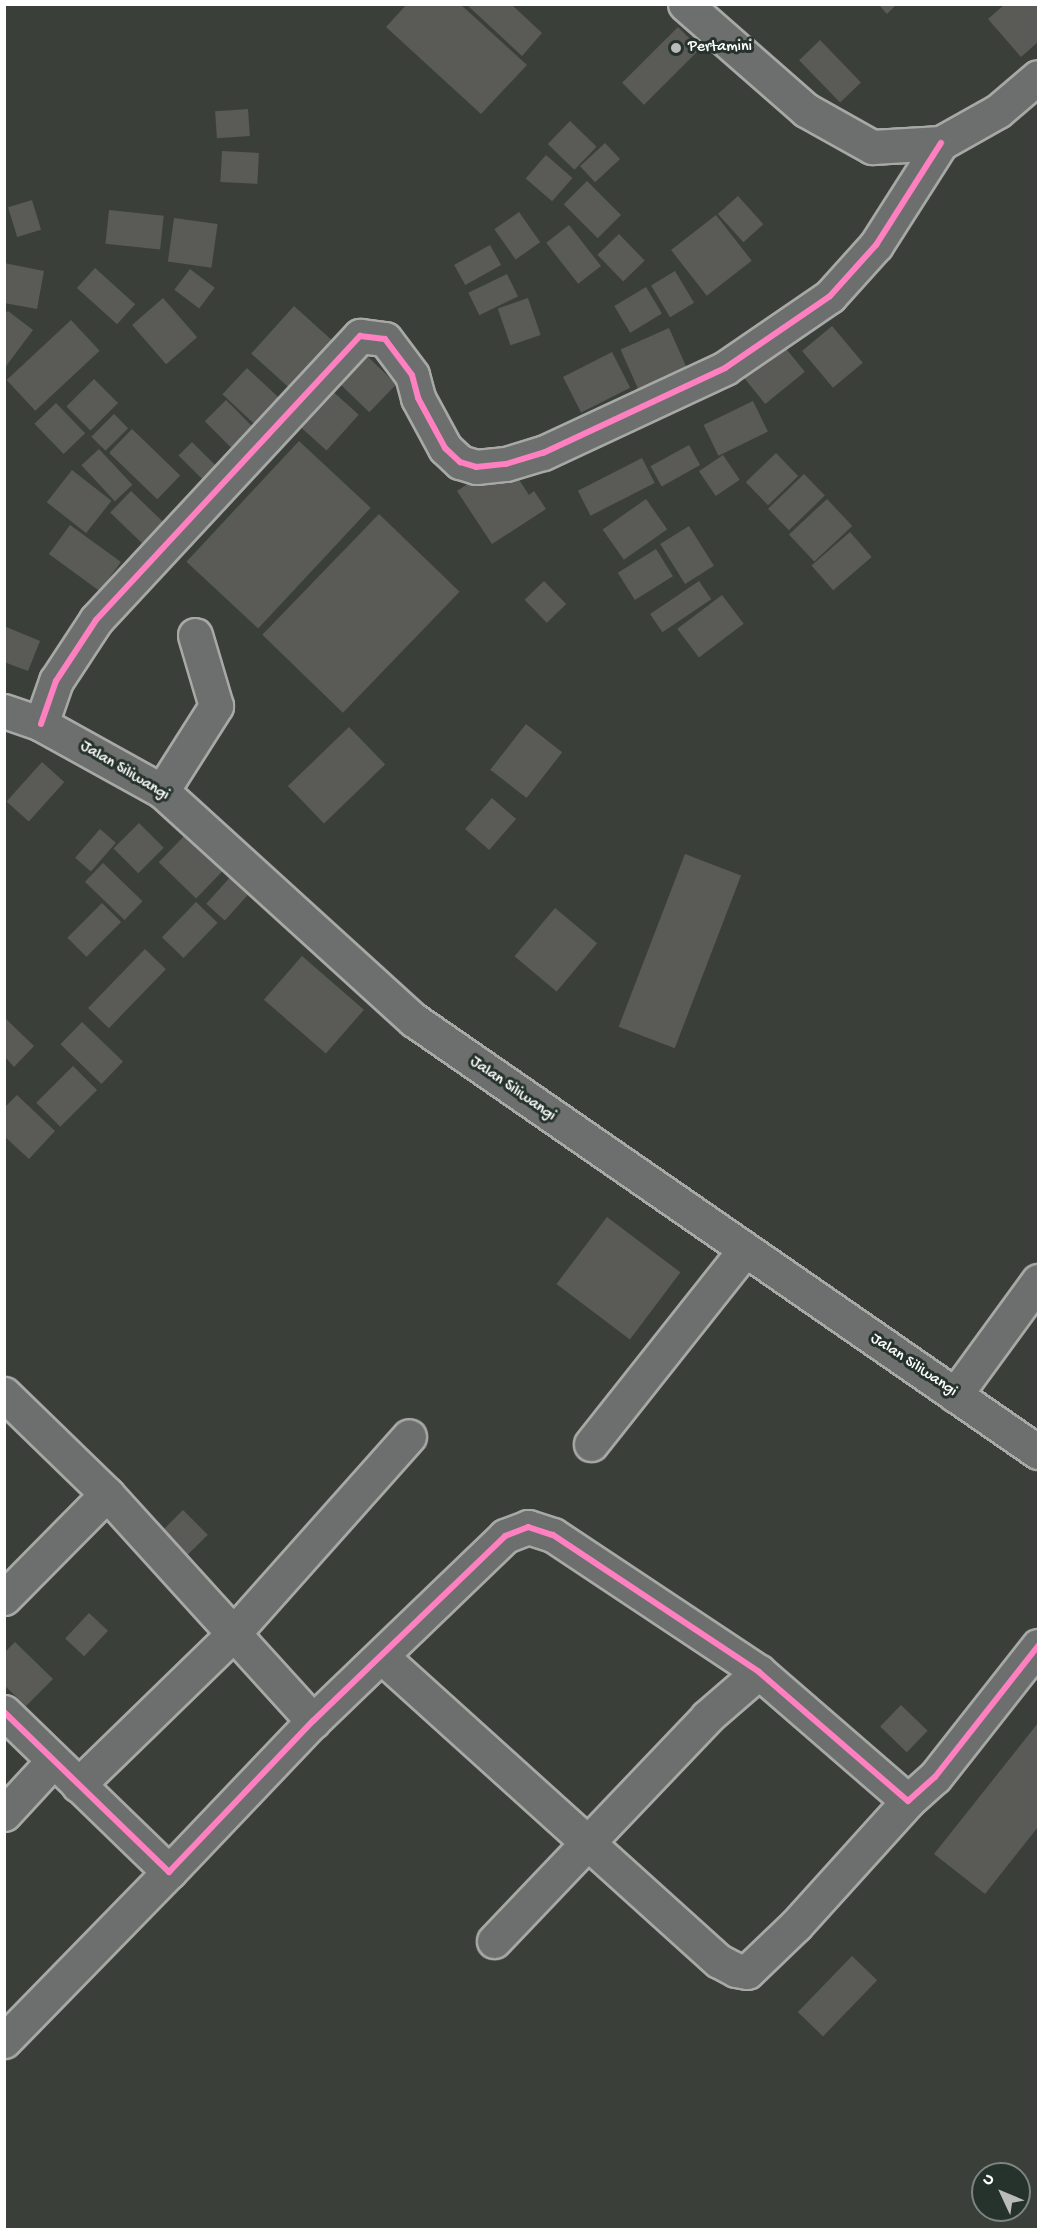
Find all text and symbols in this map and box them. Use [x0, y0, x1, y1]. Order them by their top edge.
place label: Pertamini [688, 38, 752, 58]
marker: Pertamini [669, 41, 683, 55]
street label: Jalan Siliwangi [76, 738, 172, 806]
street label: Jalan Siliwangi [465, 1053, 559, 1127]
street label: Jalan Siliwangi [866, 1330, 960, 1402]
north arrow [971, 2162, 1031, 2222]
text: U [979, 2171, 999, 2190]

